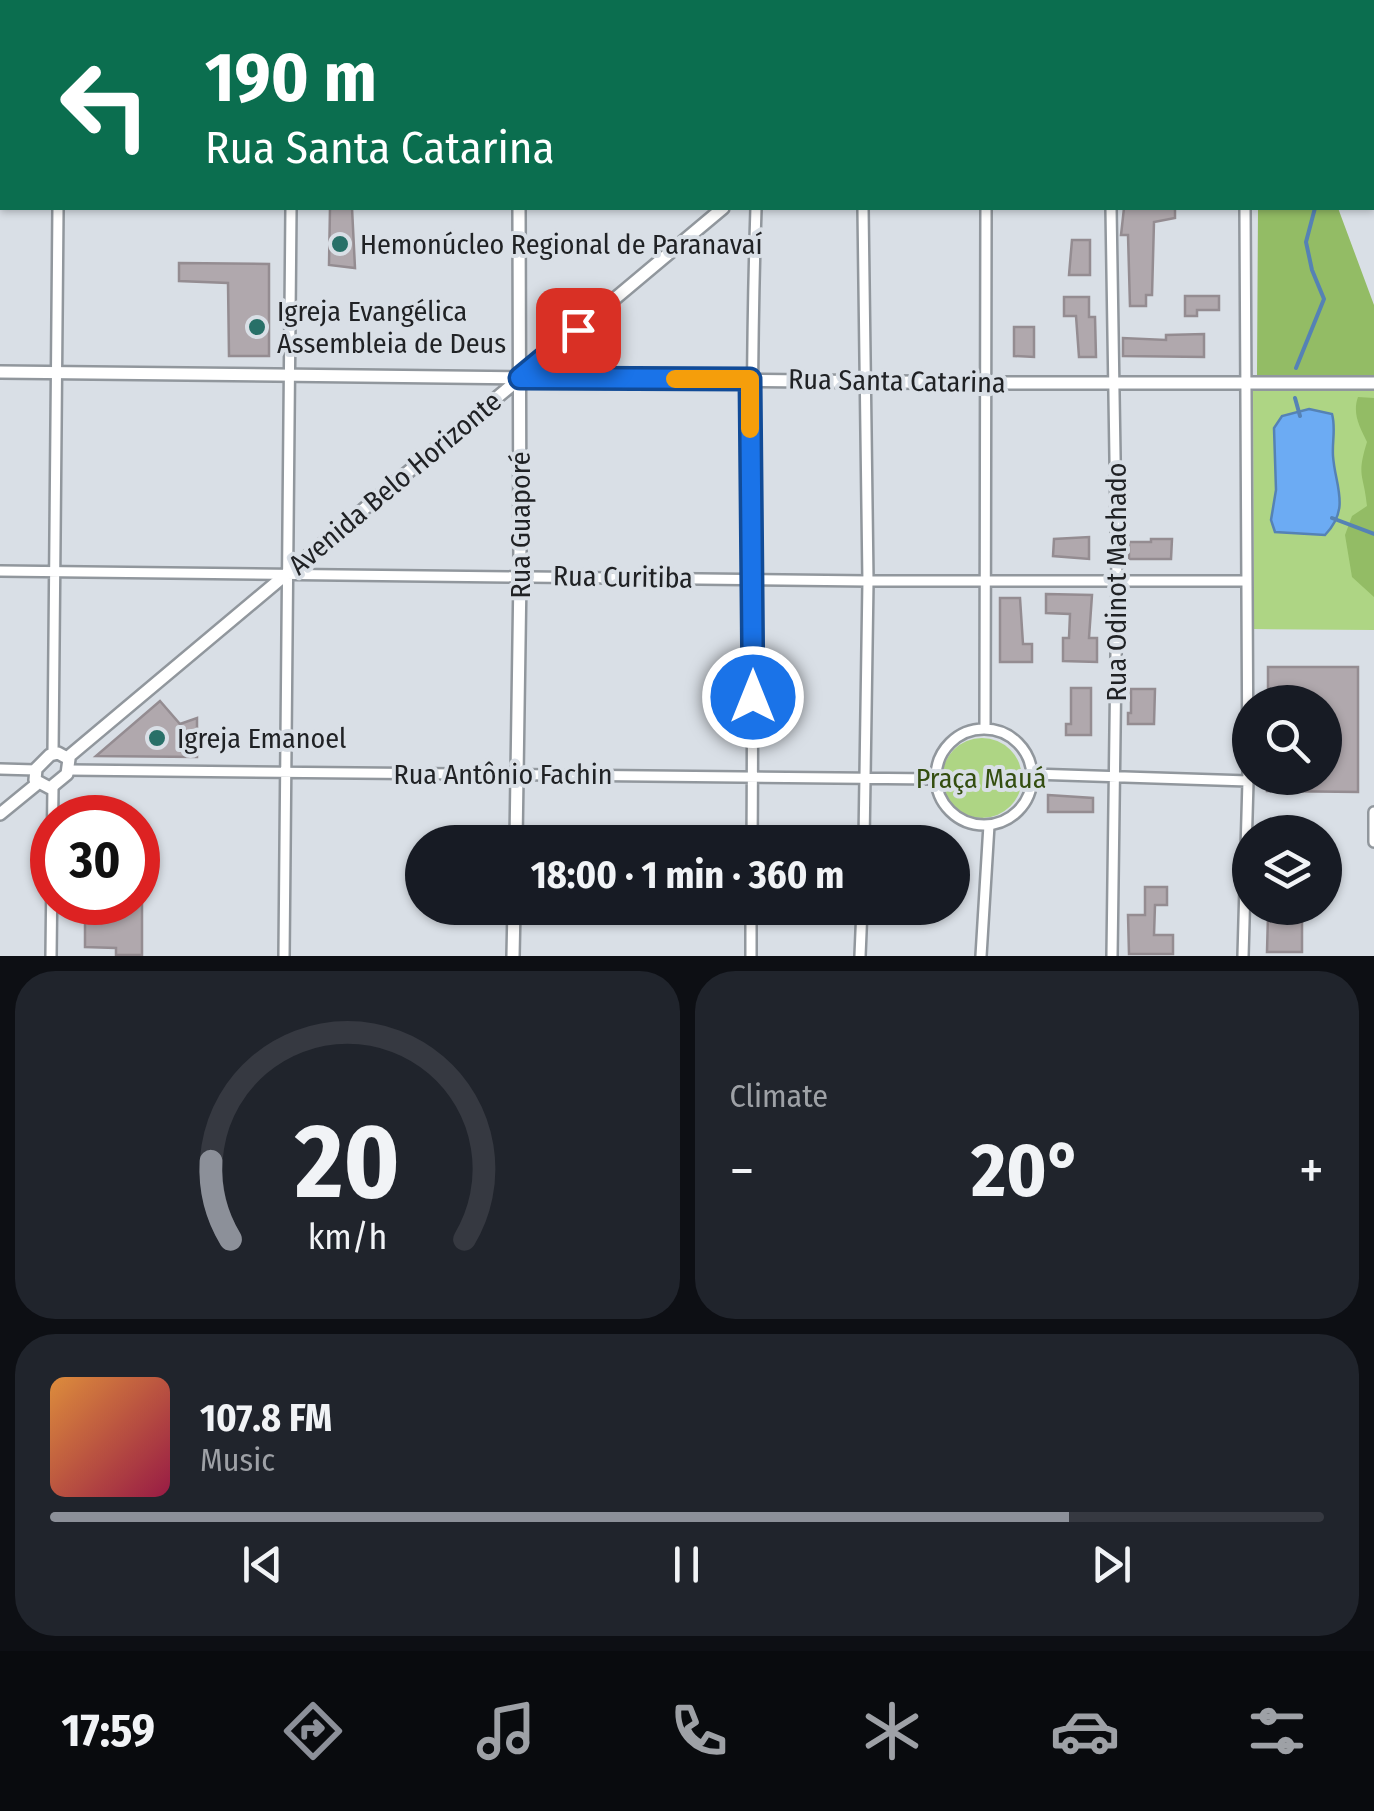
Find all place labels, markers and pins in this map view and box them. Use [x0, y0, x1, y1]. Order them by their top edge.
place label: Hemonúcleo Regional de Paranavaí [360, 228, 762, 261]
marker: Hemonúcleo Regional de Paranavaí [329, 233, 351, 255]
pin [536, 288, 621, 373]
place label: Igreja Evangélica Assembleia de Deus [277, 295, 506, 360]
marker: Igreja Evangélica Assembleia de Deus [246, 316, 268, 338]
place label: Igreja Emanoel [177, 722, 347, 755]
marker: Igreja Emanoel [146, 727, 168, 749]

